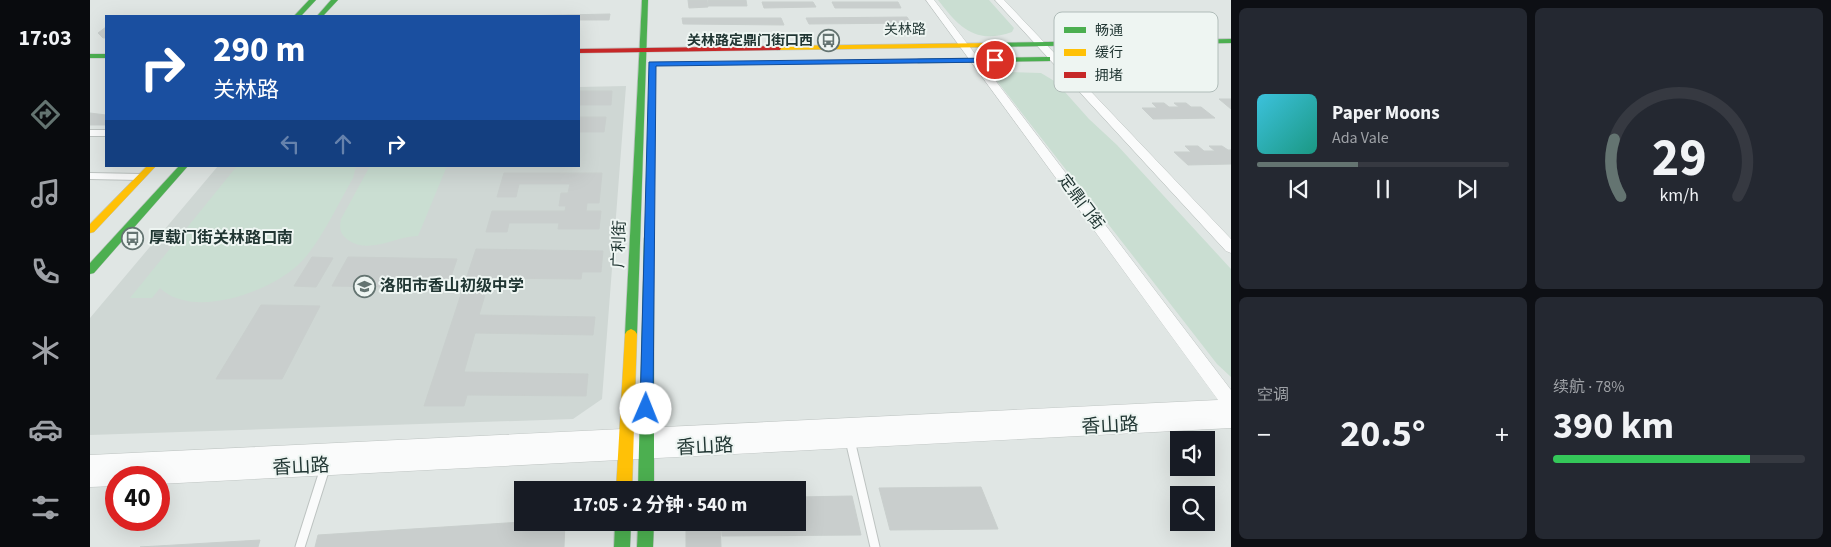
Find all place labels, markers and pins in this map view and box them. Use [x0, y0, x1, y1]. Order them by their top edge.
bus stop icon: 关林路定鼎门街口西 [817, 29, 841, 53]
place label: 关林路定鼎门街口西 [687, 31, 813, 51]
pin [974, 39, 1016, 81]
bus stop icon: 厚载门街关林路口南 [121, 226, 145, 250]
place label: 厚载门街关林路口南 [149, 227, 293, 249]
school or university icon: 洛阳市香山初级中学 [352, 274, 376, 298]
place label: 洛阳市香山初级中学 [380, 275, 524, 297]

